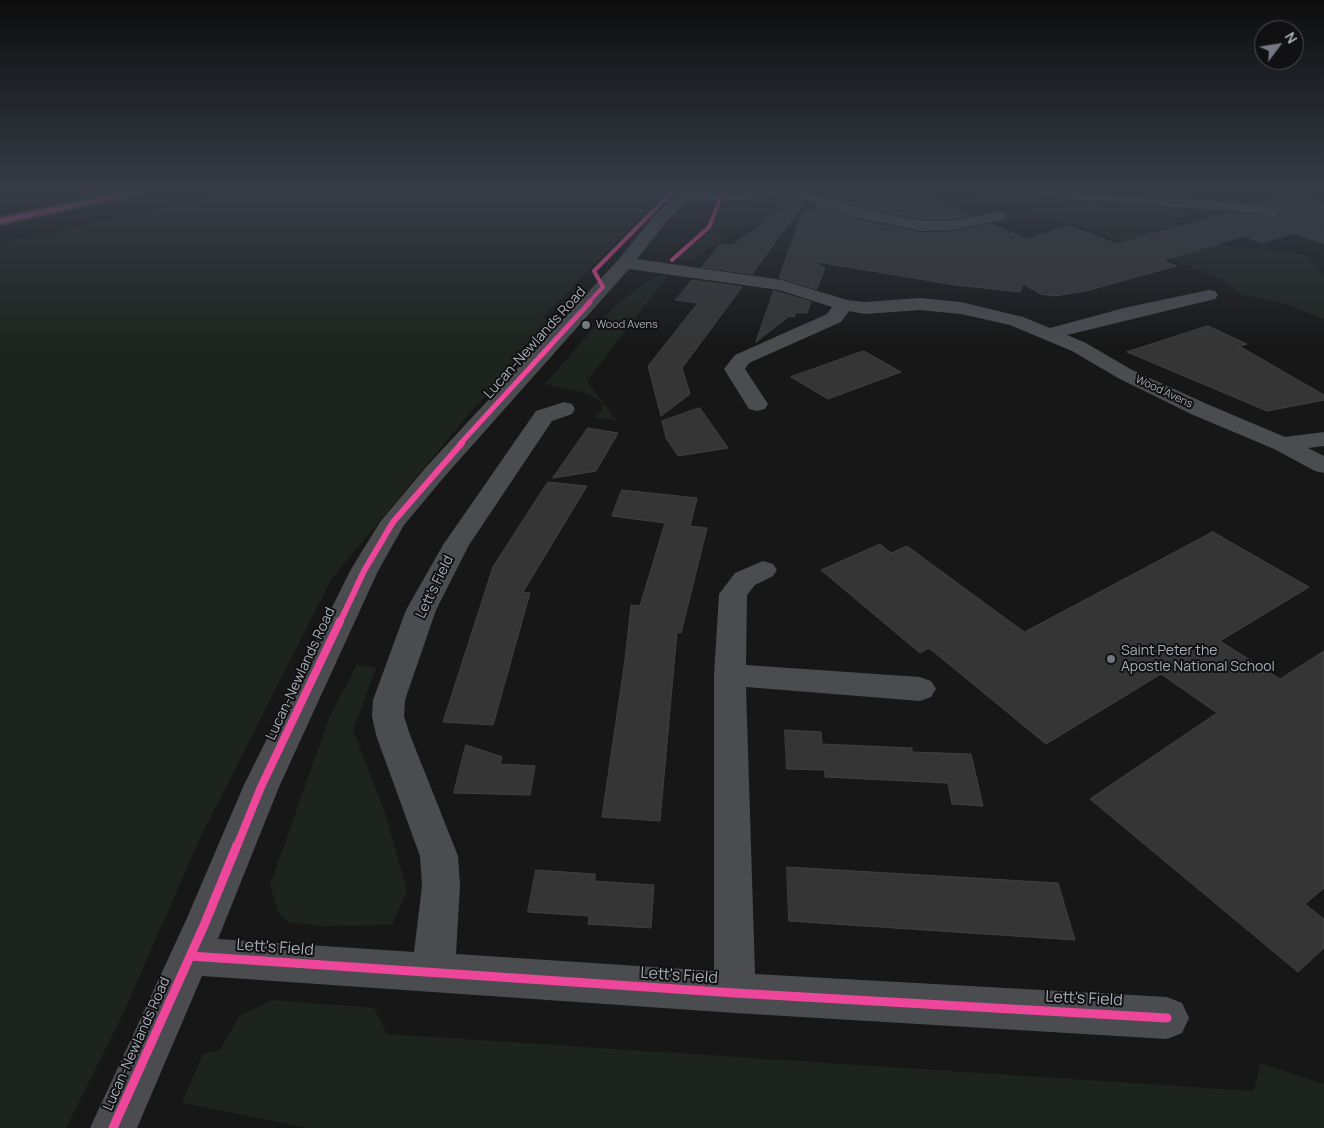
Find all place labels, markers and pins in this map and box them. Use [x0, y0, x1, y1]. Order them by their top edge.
place label: Wood Avens [596, 318, 658, 332]
marker: Wood Avens [580, 319, 592, 331]
place label: Saint Peter the Apostle National School [1121, 643, 1275, 676]
marker: Saint Peter the Apostle National School [1105, 653, 1117, 665]

